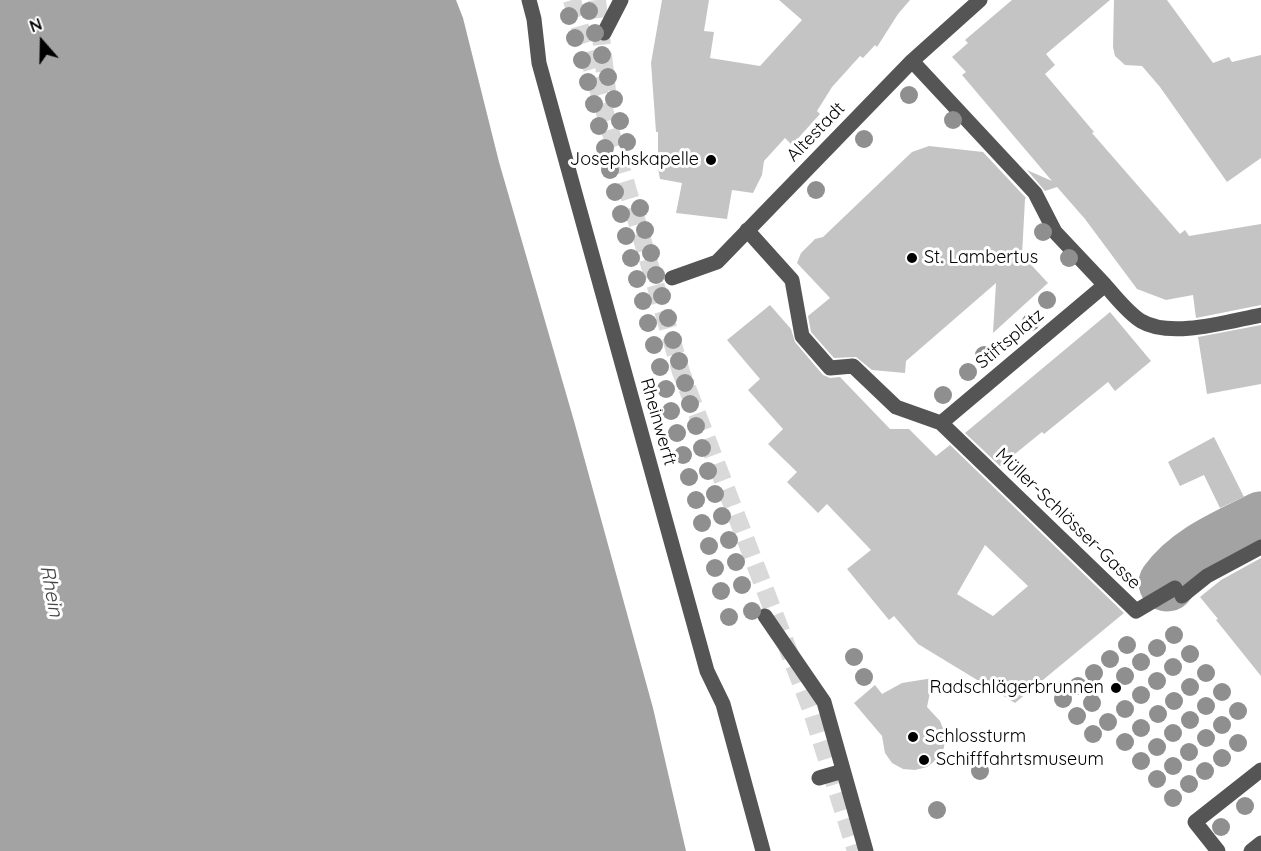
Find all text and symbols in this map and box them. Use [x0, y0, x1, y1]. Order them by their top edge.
north arrow [12, 12, 72, 72]
text: N [27, 14, 45, 36]
street label: Altestadt [782, 98, 850, 166]
place label: Josephskapelle [570, 149, 699, 171]
marker: Josephskapelle [704, 153, 718, 167]
place label: St. Lambertus [924, 247, 1038, 269]
marker: St. Lambertus [905, 251, 919, 265]
street label: Stiftsplatz [972, 304, 1048, 374]
street label: Rheinwerft [635, 376, 681, 468]
street label: Müller-Schlösser-Gasse [991, 444, 1145, 594]
water label: Rhein [34, 563, 68, 619]
place label: Radschlägerbrunnen [930, 677, 1104, 699]
marker: Radschlägerbrunnen [1109, 681, 1123, 695]
place label: Schlossturm [925, 726, 1026, 748]
marker: Schlossturm [906, 730, 920, 744]
place label: Schifffahrtsmuseum [936, 749, 1104, 771]
marker: Schifffahrtsmuseum [917, 753, 931, 767]

